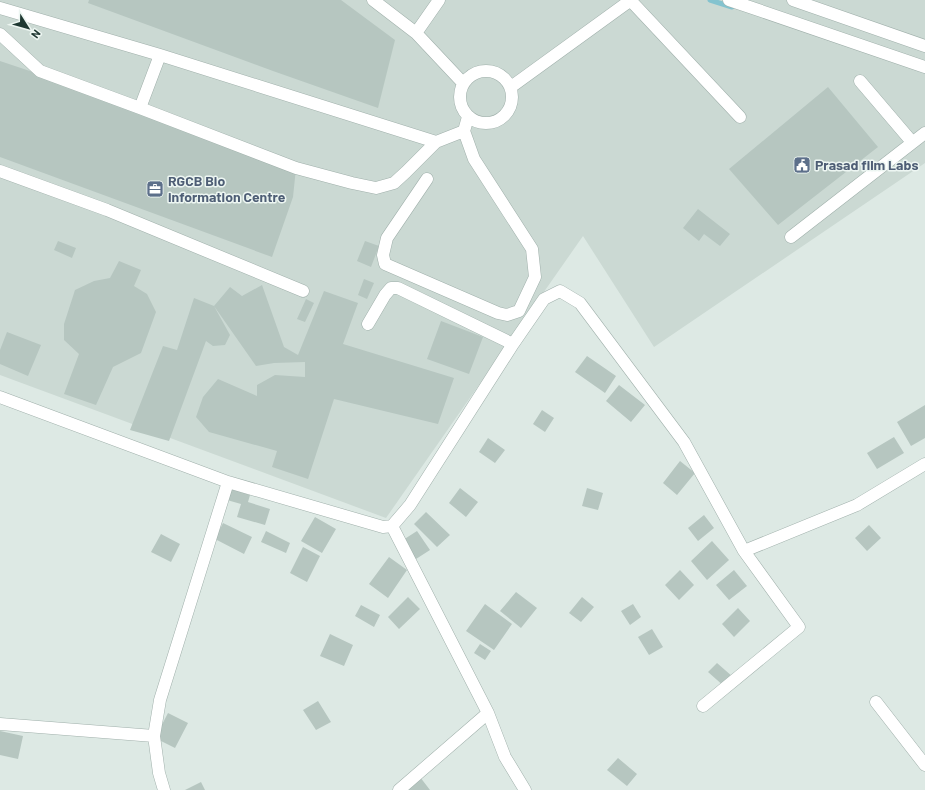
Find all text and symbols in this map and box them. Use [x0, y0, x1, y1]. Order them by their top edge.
north arrow [8, 8, 48, 48]
text: N [29, 27, 44, 41]
public building icon: Prasad film Labs [792, 155, 812, 175]
place label: Prasad film Labs [815, 156, 918, 173]
place label: RGCB Bio information Centre [168, 172, 286, 205]
office icon: RGCB Bio information Centre [145, 179, 165, 199]

